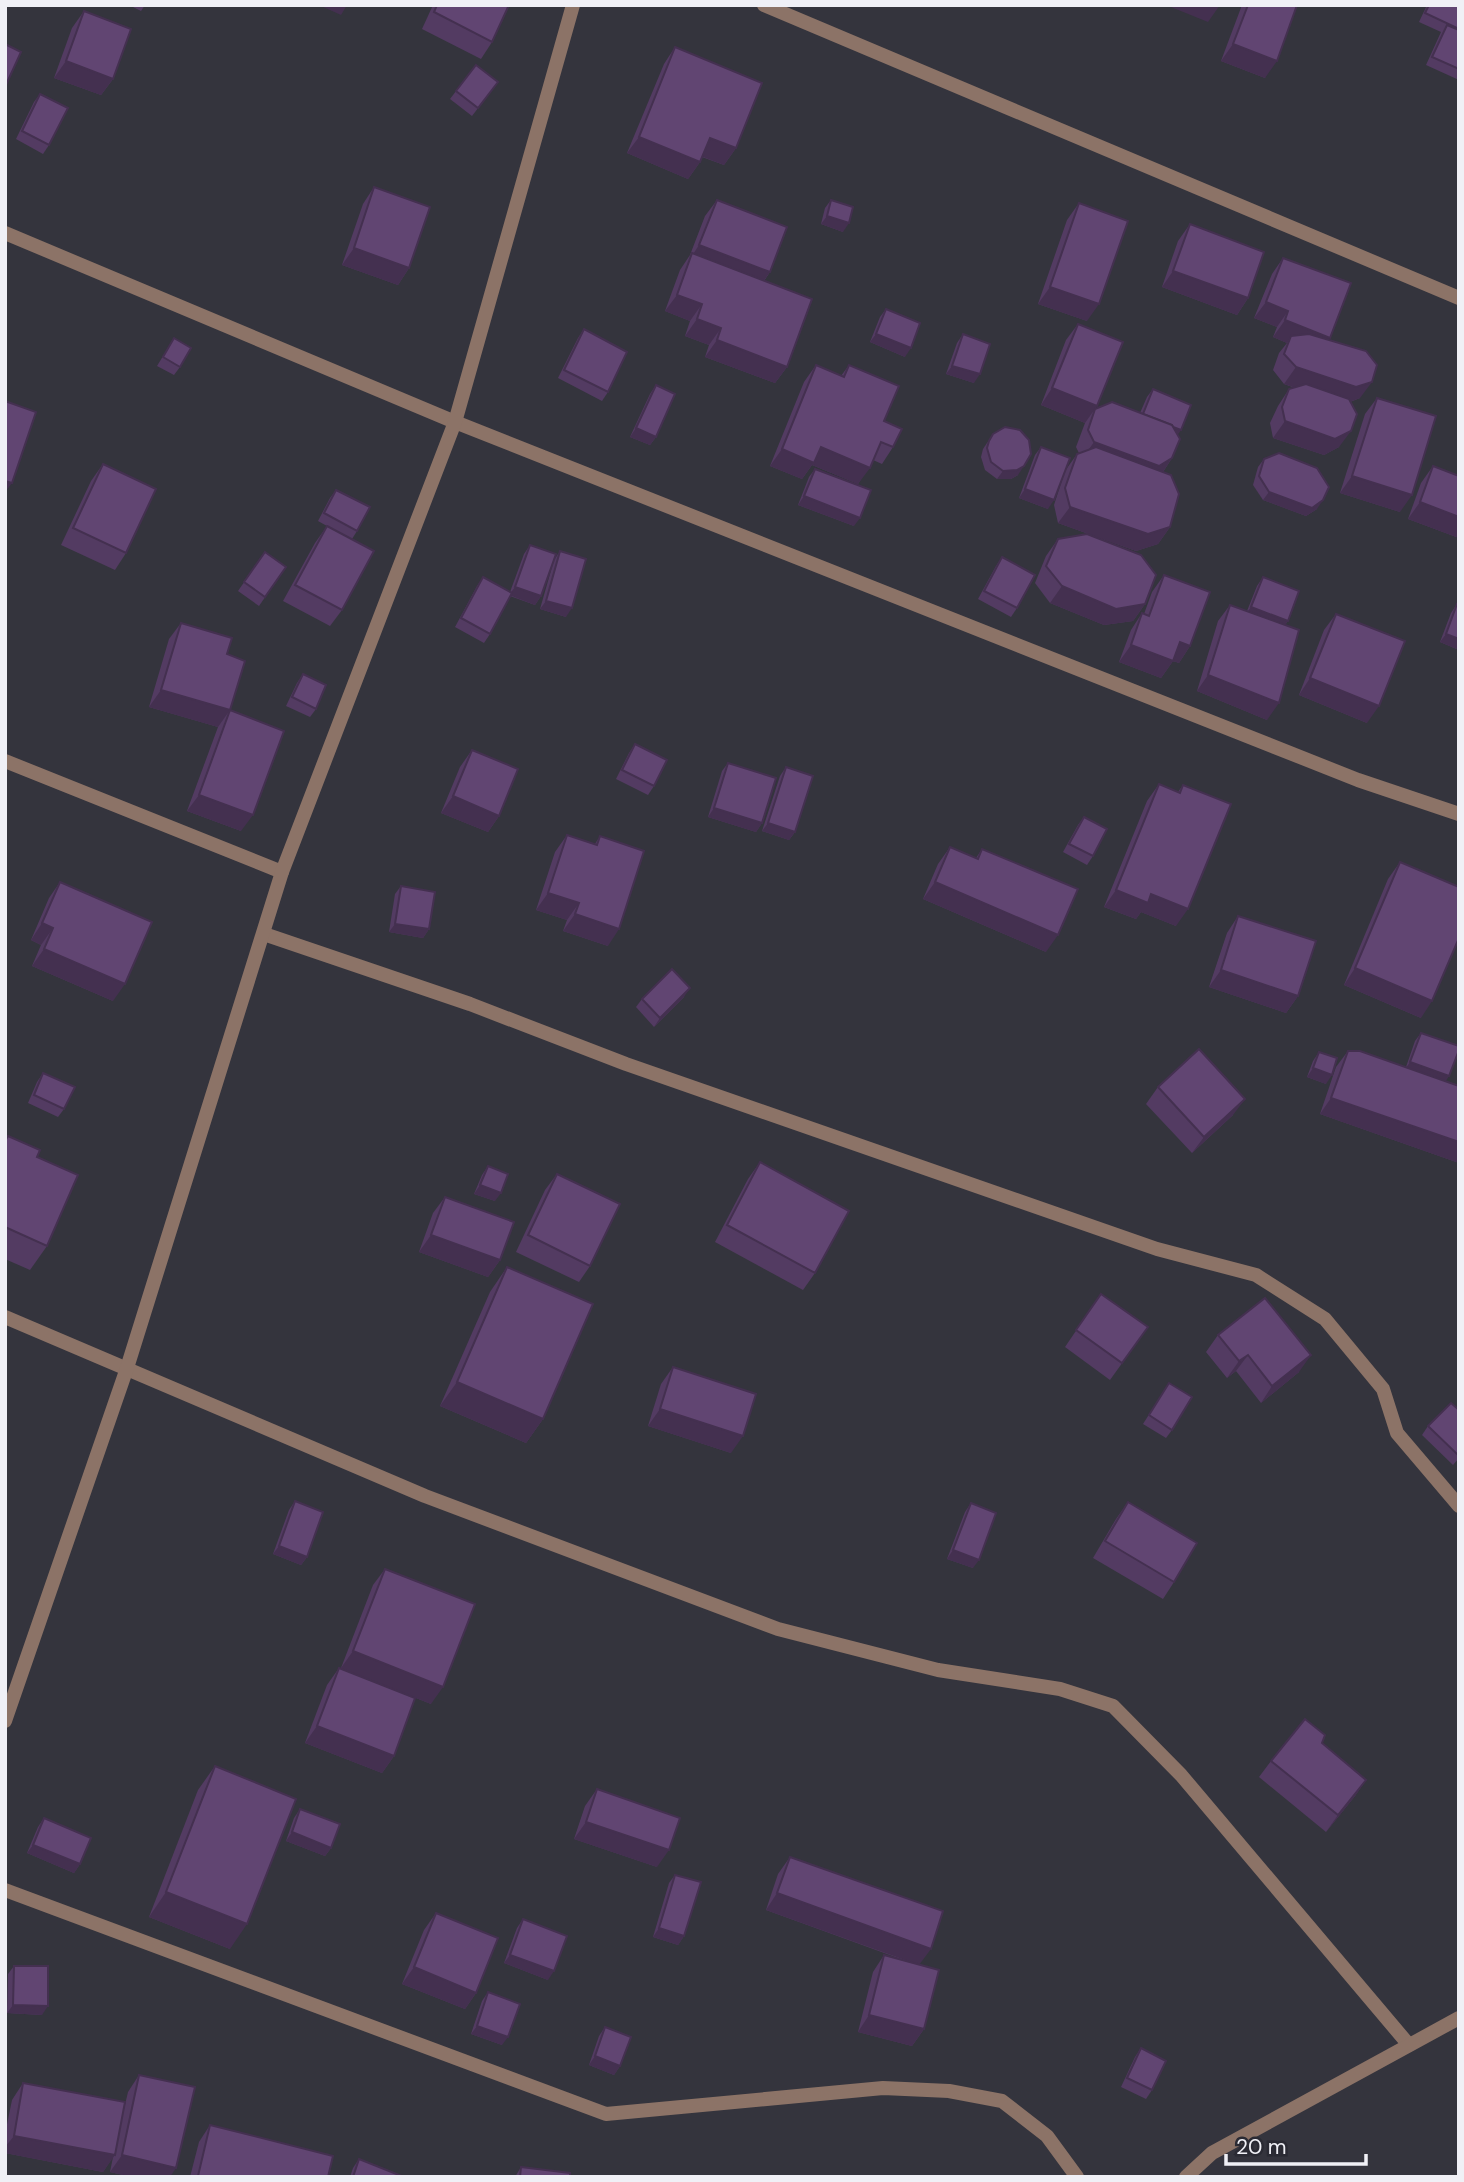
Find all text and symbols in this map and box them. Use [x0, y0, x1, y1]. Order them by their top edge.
scale bar [1226, 2122, 1366, 2166]
text: 20 m [1236, 2133, 1287, 2161]

